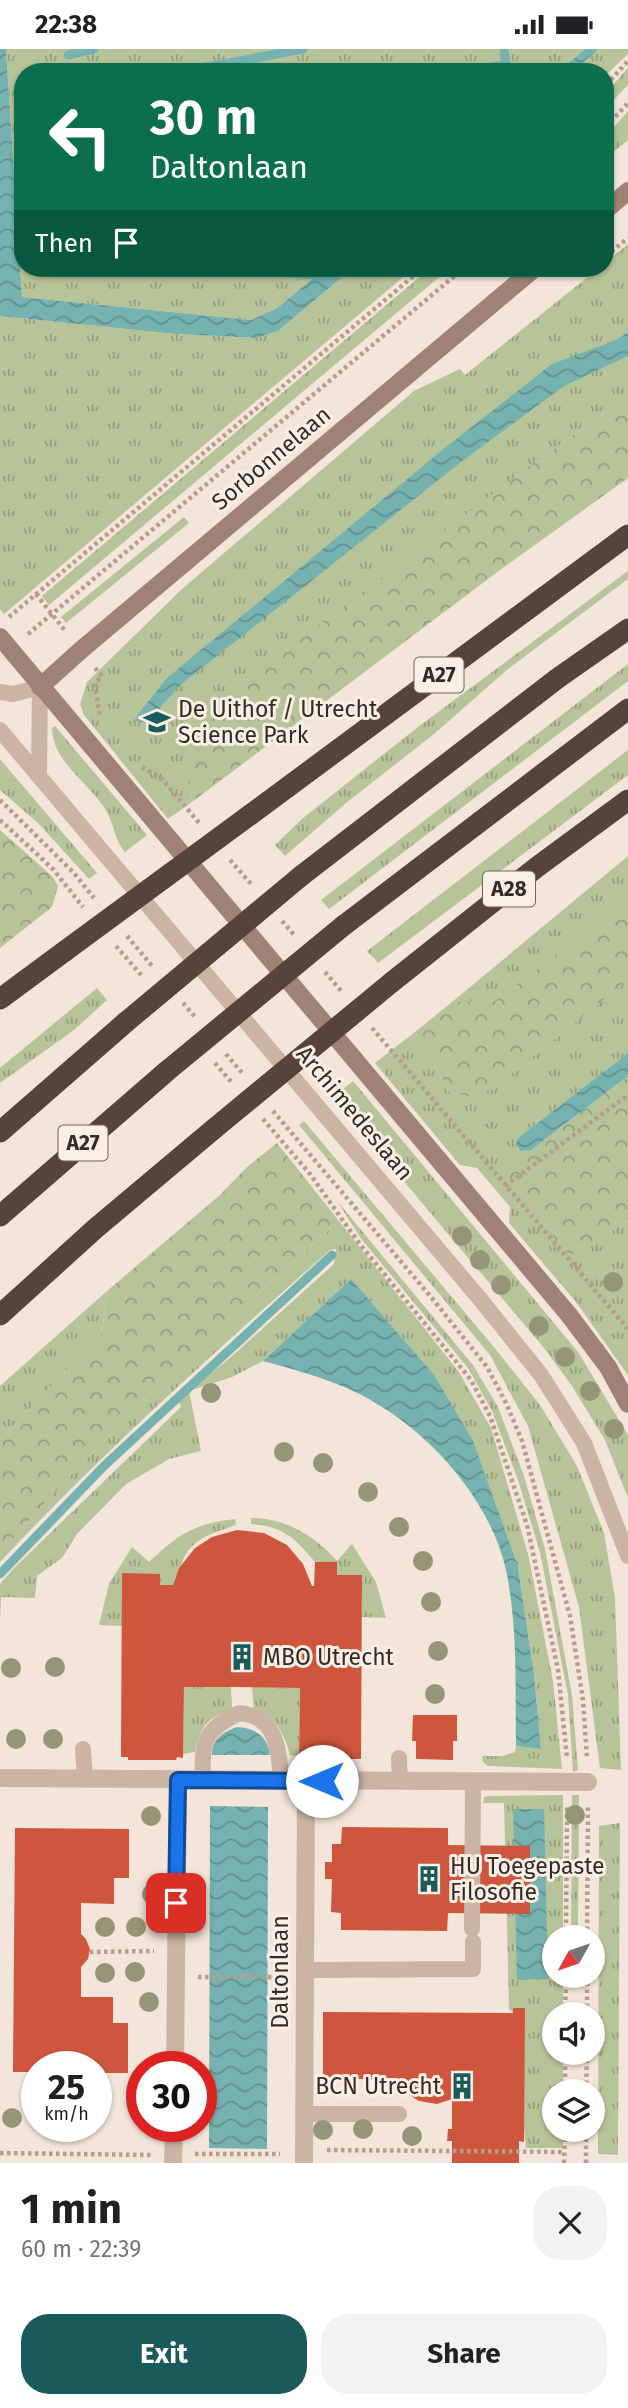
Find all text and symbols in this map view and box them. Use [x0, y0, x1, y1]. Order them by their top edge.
text: 22:38 [35, 9, 97, 40]
text: 30 m [150, 88, 257, 147]
icon: left [35, 91, 126, 182]
text: Daltonlaan [150, 148, 308, 186]
icon: arrive [107, 224, 145, 262]
text: Then [35, 228, 93, 259]
street label: Sorbonnelaan [206, 400, 336, 516]
road number: A27 [414, 657, 464, 693]
place label: De Uithof / Utrecht Science Park [178, 695, 378, 749]
school or university icon: De Uithof / Utrecht Science Park [142, 707, 172, 737]
road number: A28 [483, 871, 535, 907]
street label: Archimedeslaan [291, 1040, 419, 1186]
road number: A27 [58, 1125, 108, 1161]
building icon: MBO Utrecht [227, 1642, 257, 1672]
place label: MBO Utrecht [263, 1643, 395, 1671]
position arrow [285, 1744, 359, 1818]
place label: HU Toegepaste Filosofie [450, 1852, 605, 1906]
building icon: HU Toegepaste Filosofie [414, 1864, 444, 1894]
pin [146, 1873, 206, 1933]
icon: arrive [157, 1884, 195, 1922]
street label: Daltonlaan [266, 1915, 294, 2029]
north arrow [542, 1925, 606, 1988]
map controls [542, 1925, 605, 2142]
button: sound [542, 2002, 605, 2065]
speed limit sign: 30 [126, 2051, 217, 2142]
text: 25 [48, 2066, 85, 2108]
building icon: BCN Utrecht [447, 2071, 477, 2101]
place label: BCN Utrecht [315, 2072, 442, 2100]
button: layers [542, 2079, 605, 2142]
text: km/h [44, 2103, 89, 2125]
text: 1 min [21, 2184, 122, 2234]
button: close [533, 2186, 607, 2260]
text: 60 m · 22:39 [21, 2235, 141, 2263]
button: Exit [21, 2314, 307, 2394]
button: Share [321, 2314, 607, 2394]

